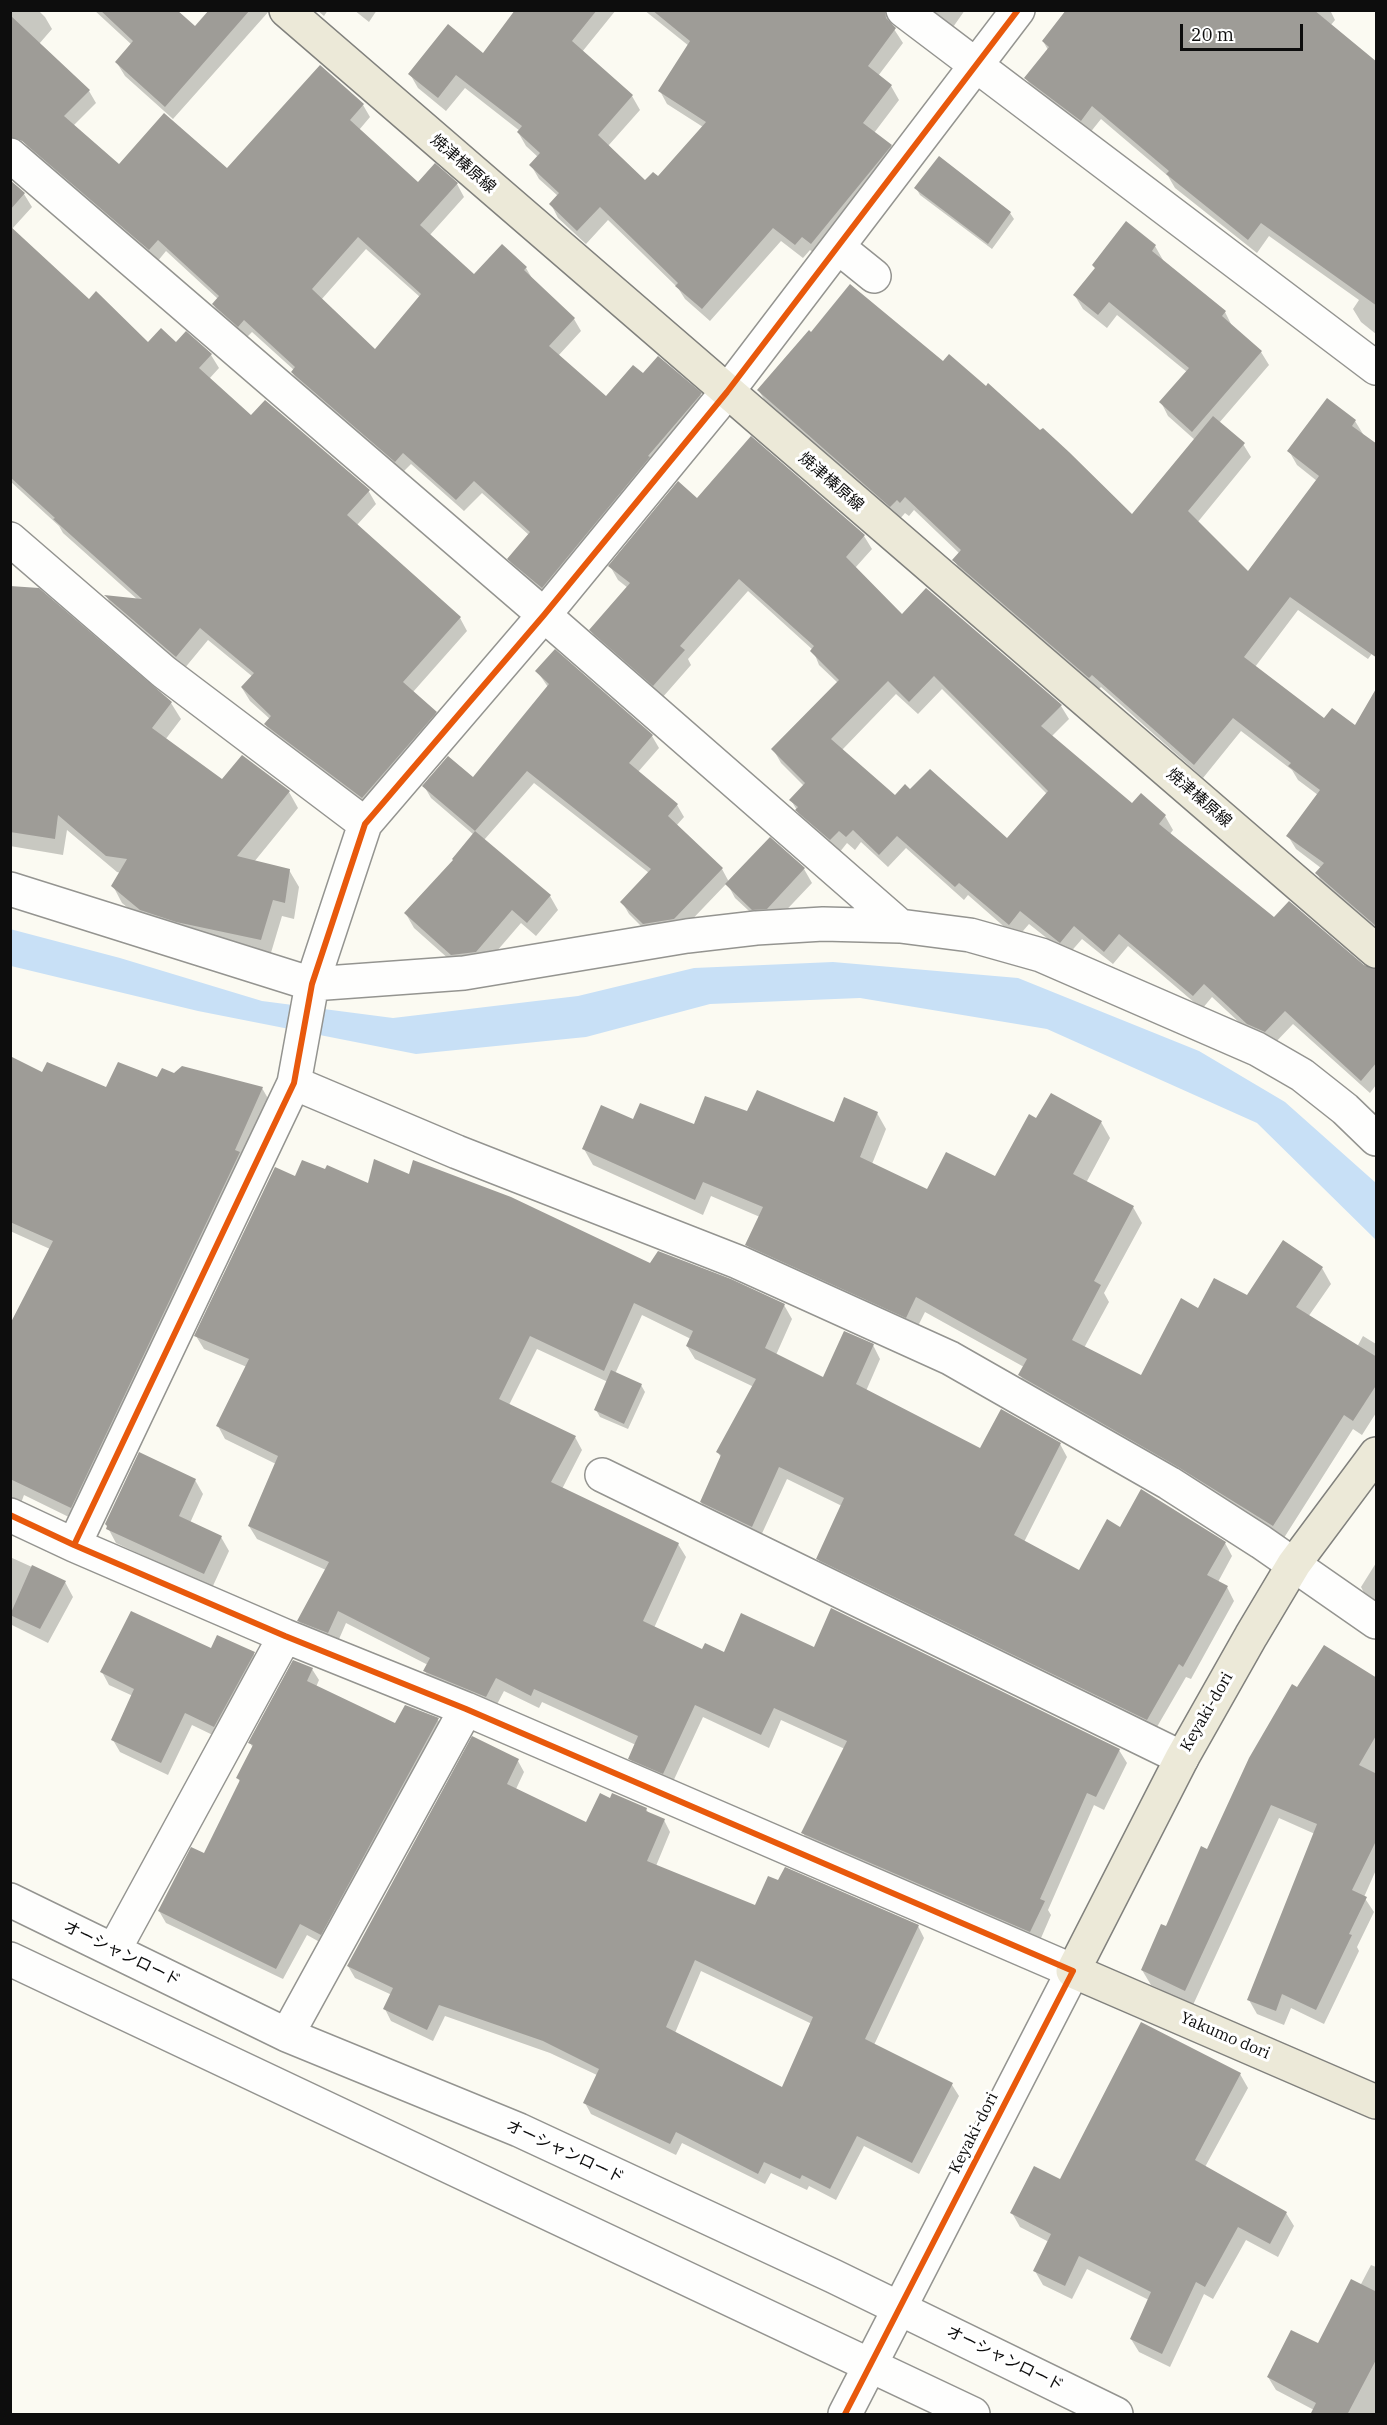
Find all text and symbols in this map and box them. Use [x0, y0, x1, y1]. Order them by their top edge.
scale bar [1183, 12, 1306, 50]
text: 20 m [1191, 23, 1234, 46]
street label: 焼津榛原線 [427, 131, 499, 197]
street label: 焼津榛原線 [795, 449, 867, 515]
street label: 焼津榛原線 [1163, 765, 1235, 831]
street label: Keyaki-dori [1177, 1669, 1237, 1755]
street label: オーシャンロード [60, 1917, 184, 1991]
street label: Yakumo dori [1177, 2008, 1273, 2064]
street label: Keyaki-dori [945, 2089, 1003, 2177]
street label: オーシャンロード [503, 2116, 627, 2188]
street label: オーシャンロード [943, 2322, 1067, 2396]

